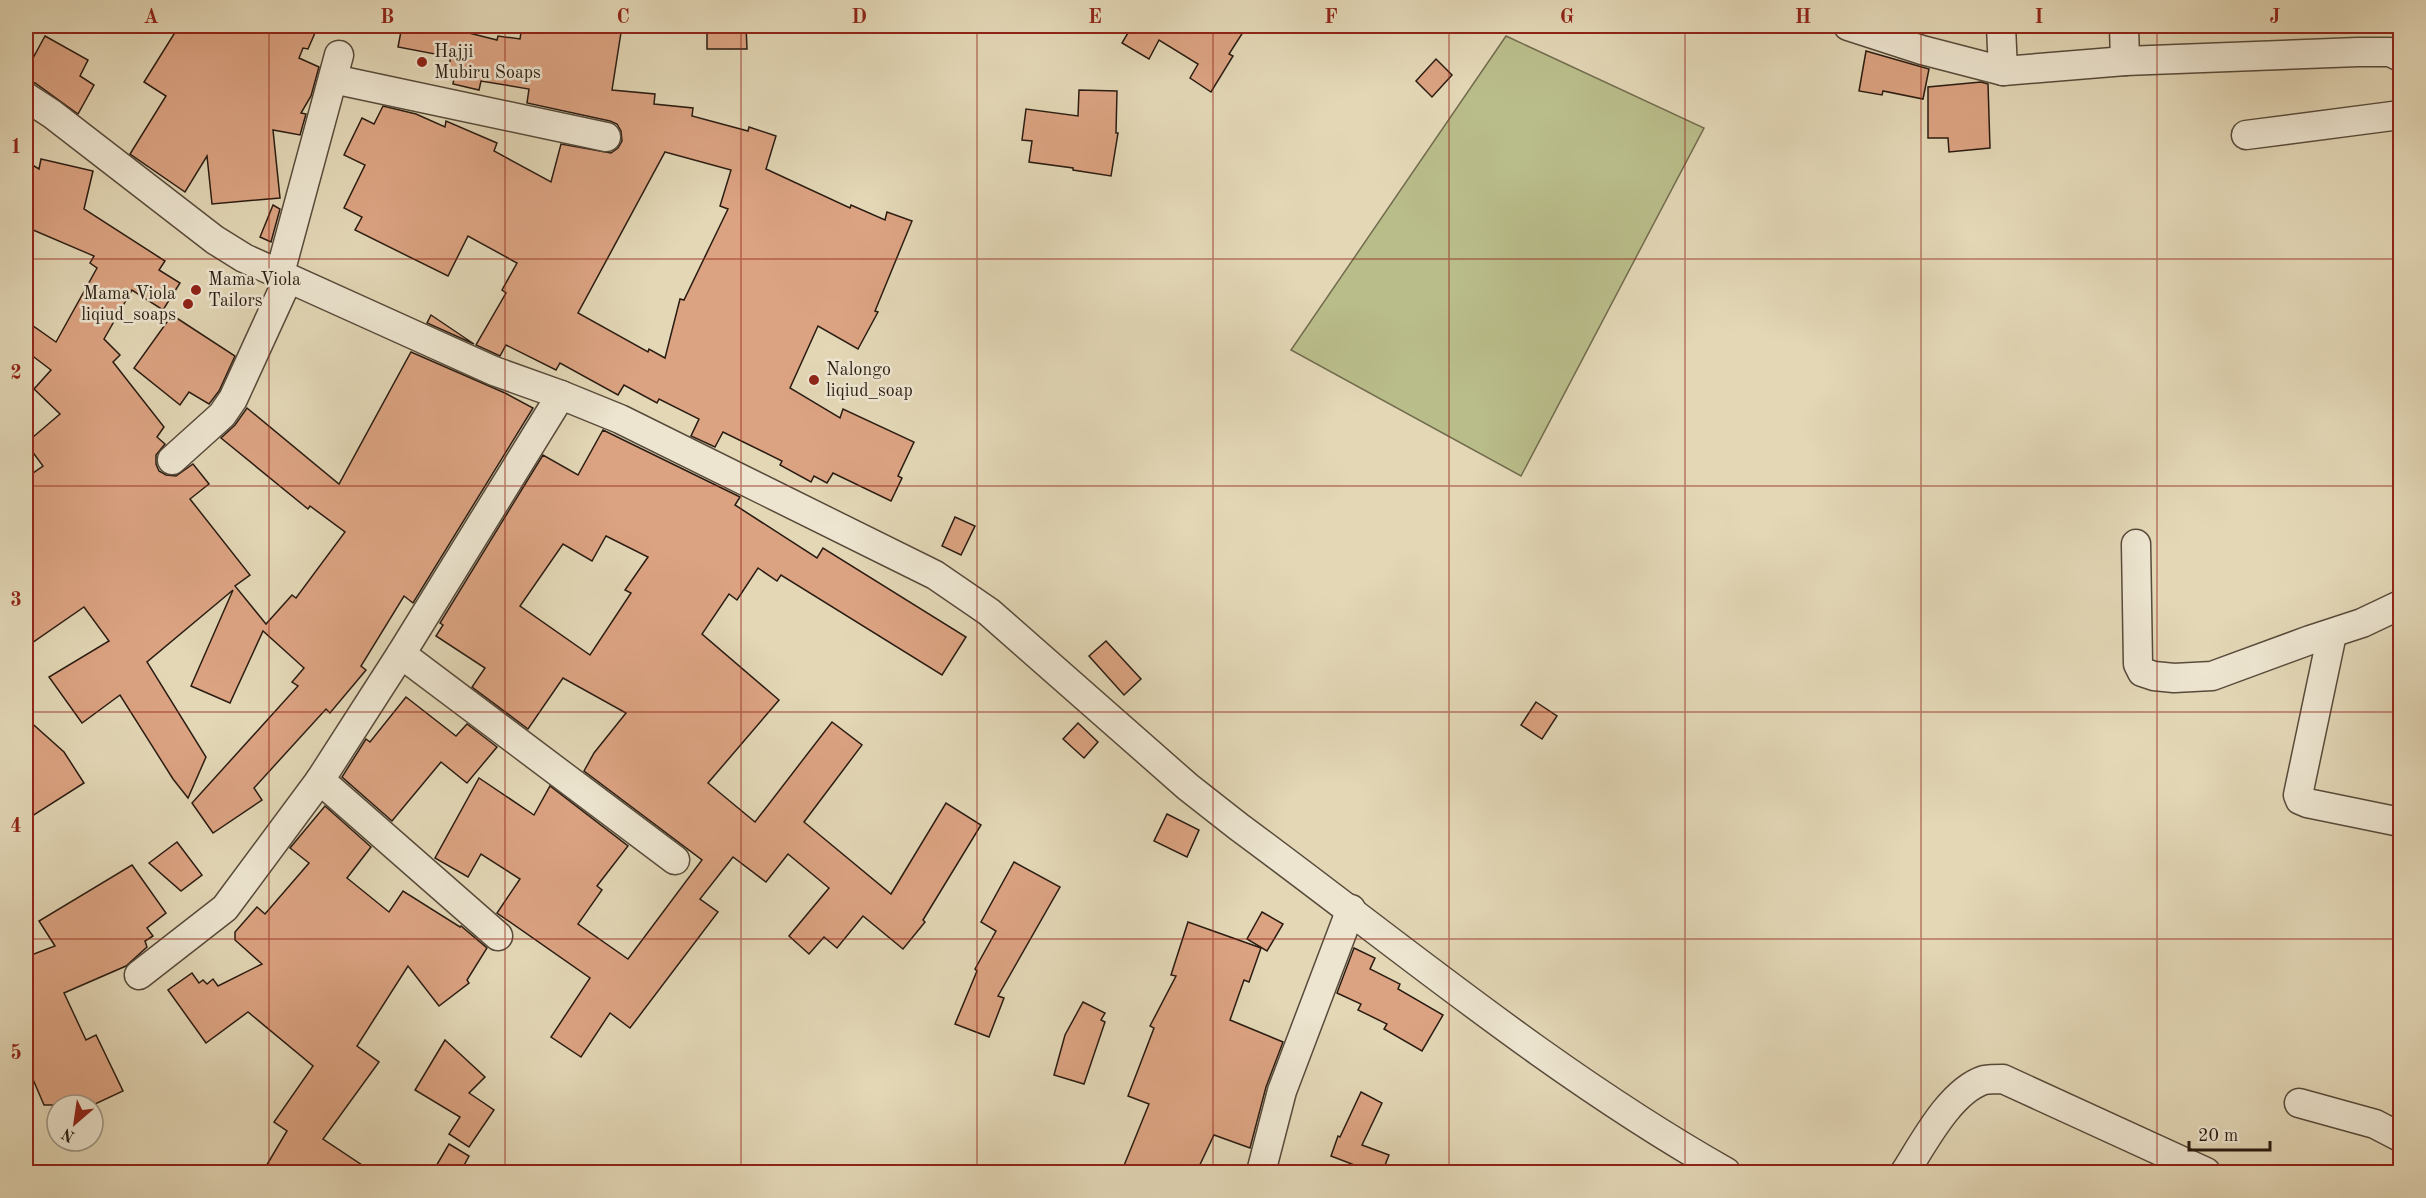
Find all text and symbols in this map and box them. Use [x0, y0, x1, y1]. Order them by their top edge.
text: A [143, 8, 159, 28]
text: B [380, 8, 394, 28]
text: C [616, 8, 630, 28]
text: D [851, 8, 867, 28]
text: E [1088, 8, 1102, 28]
text: F [1324, 8, 1338, 28]
text: G [1560, 8, 1574, 28]
text: H [1795, 8, 1811, 28]
text: I [2035, 8, 2043, 28]
text: J [2270, 8, 2281, 28]
place label: Hajji Mubiru Soaps [434, 43, 541, 82]
marker: Hajji Mubiru Soaps [415, 55, 429, 69]
text: 1 [10, 138, 22, 158]
place label: Mama Viola Tailors [208, 271, 301, 310]
marker: Mama Viola Tailors [189, 283, 203, 297]
place label: Mama Viola liqiud_soaps [81, 285, 176, 324]
marker: Mama Viola liqiud_soaps [181, 297, 195, 311]
place label: Nalongo liqiud_soap [826, 361, 913, 400]
text: 2 [10, 364, 22, 384]
marker: Nalongo liqiud_soap [807, 373, 821, 387]
text: 3 [10, 591, 22, 611]
text: 4 [10, 817, 22, 837]
text: 5 [10, 1043, 22, 1064]
north arrow [45, 1093, 105, 1153]
scale bar [2189, 1114, 2270, 1152]
text: N [59, 1124, 78, 1144]
text: 20 m [2198, 1127, 2238, 1145]

